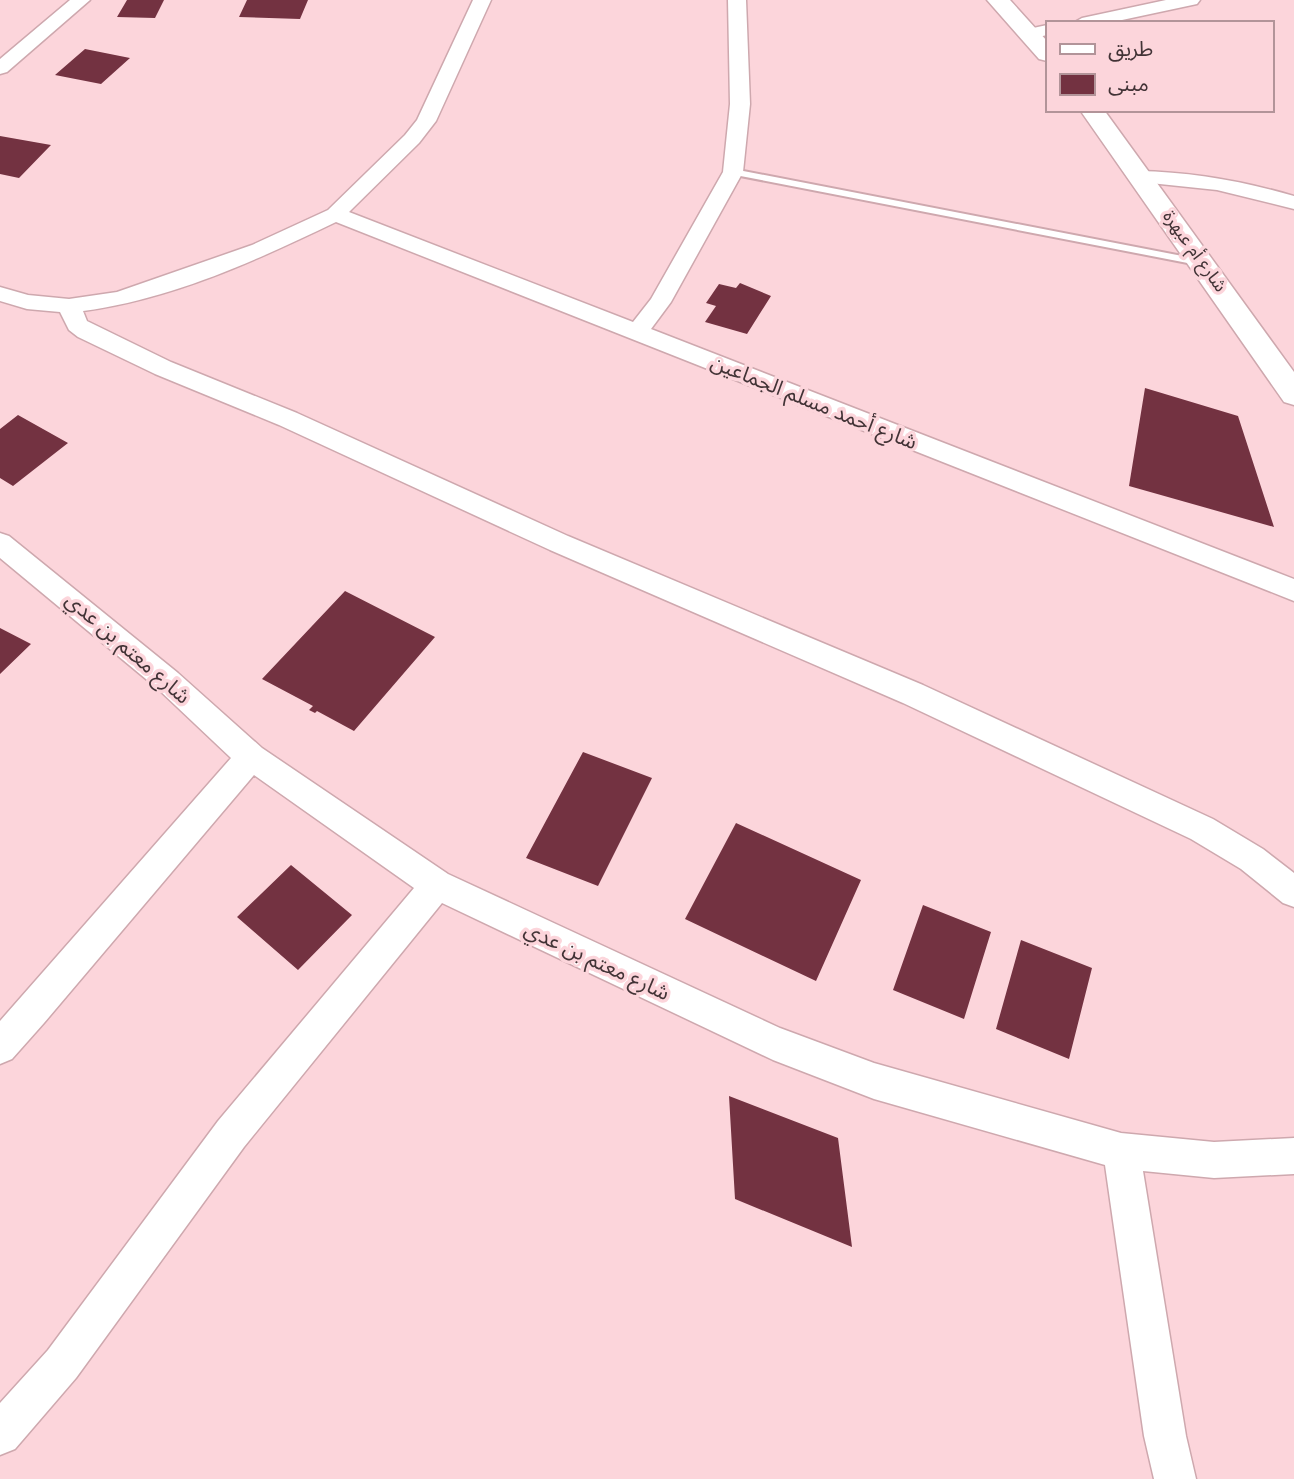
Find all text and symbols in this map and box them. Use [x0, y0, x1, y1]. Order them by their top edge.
legend [1046, 21, 1273, 112]
text: طريق [1108, 35, 1153, 62]
text: مبنى [1108, 70, 1149, 97]
street label: شارع أم عبهرة [1156, 205, 1233, 298]
street label: شارع أحمد مسلم الجماعين [706, 348, 921, 457]
street label: شارع معتم بن عدي [58, 586, 197, 712]
street label: شارع معتم بن عدي [519, 915, 674, 1009]

